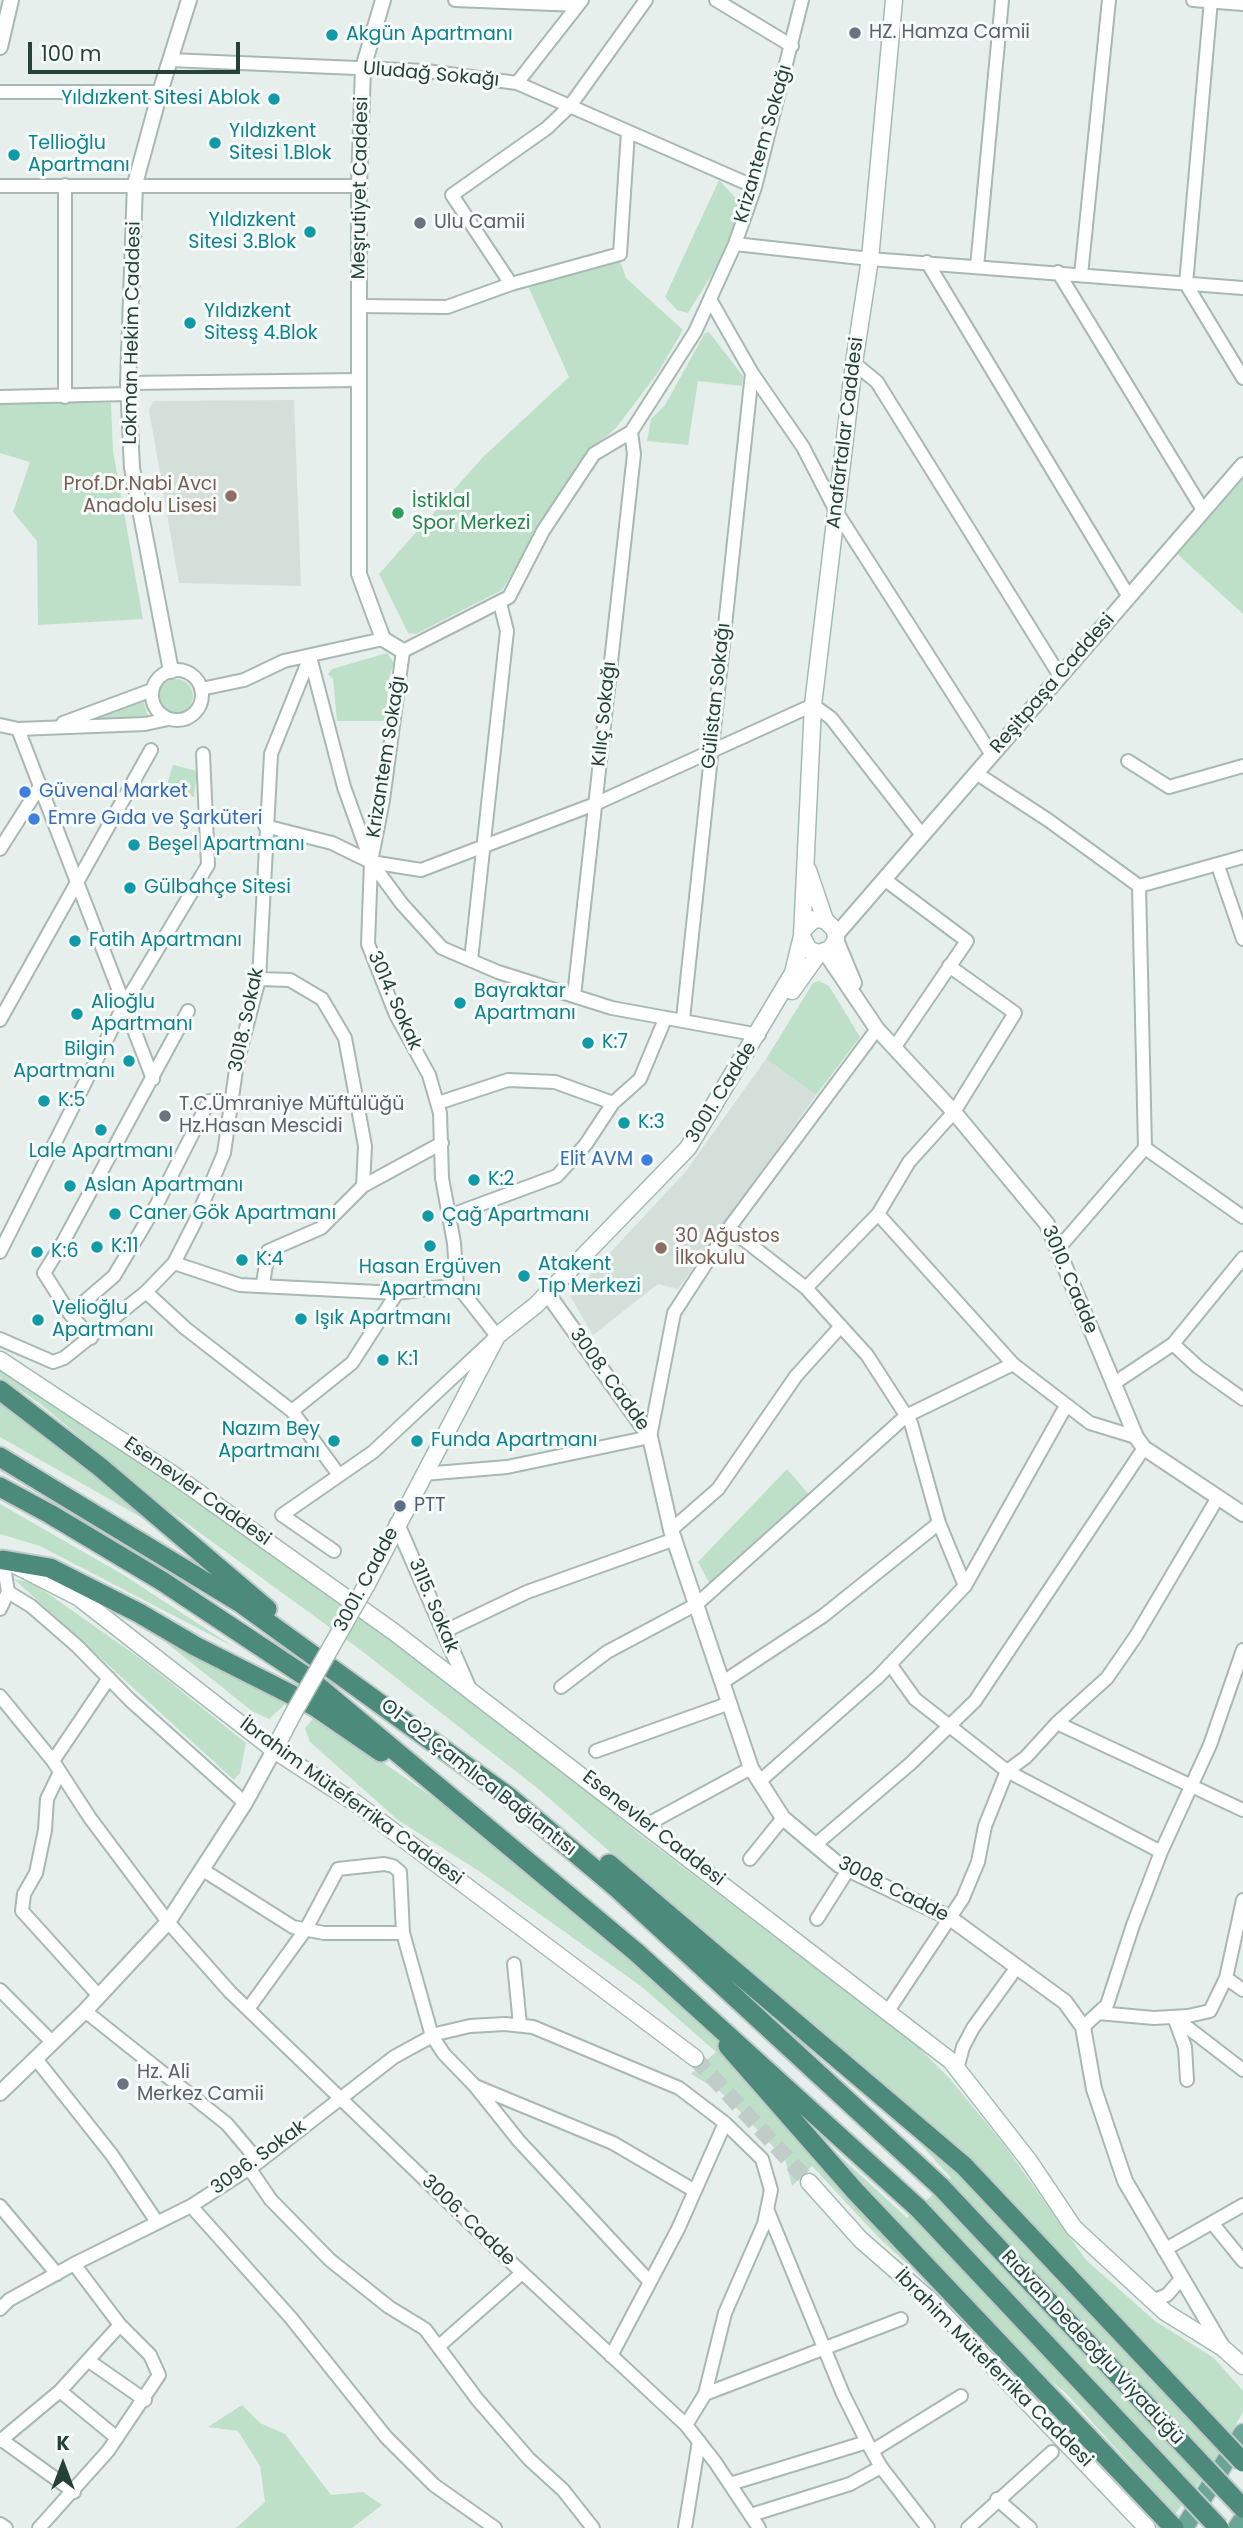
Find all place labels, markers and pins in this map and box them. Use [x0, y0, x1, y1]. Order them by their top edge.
place label: HZ. Hamza Camii [869, 22, 1030, 44]
place label: Akgün Apartmanı [346, 24, 513, 46]
marker: HZ. Hamza Camii [847, 25, 863, 41]
marker: Akgün Apartmanı [324, 27, 340, 43]
place label: Yıldızkent Sitesi Ablok [61, 88, 260, 110]
marker: Yıldızkent Sitesi Ablok [266, 91, 282, 107]
place label: Yıldızkent Sitesi 1.Blok [229, 121, 332, 165]
place label: Tellioğlu Apartmanı [28, 133, 130, 177]
marker: Yıldızkent Sitesi 1.Blok [207, 135, 223, 151]
marker: Tellioğlu Apartmanı [6, 147, 22, 163]
place label: Yıldızkent Sitesi 3.Blok [188, 210, 296, 254]
place label: Ulu Camii [434, 212, 525, 234]
marker: Ulu Camii [412, 215, 428, 231]
marker: Yıldızkent Sitesi 3.Blok [302, 224, 318, 240]
place label: Yıldızkent Sitesş 4.Blok [204, 301, 318, 345]
marker: Yıldızkent Sitesş 4.Blok [182, 315, 198, 331]
place label: Prof.Dr.Nabi Avcı Anadolu Lisesi [64, 474, 217, 518]
marker: Prof.Dr.Nabi Avcı Anadolu Lisesi [223, 488, 239, 504]
place label: İstiklal Spor Merkezi [412, 491, 530, 535]
marker: İstiklal Spor Merkezi [390, 505, 406, 521]
place label: Güvenal Market [39, 781, 188, 803]
marker: Güvenal Market [17, 784, 33, 800]
place label: Emre Gıda ve Şarküteri [48, 808, 262, 830]
marker: Emre Gıda ve Şarküteri [26, 811, 42, 827]
place label: Beşel Apartmanı [148, 834, 305, 856]
marker: Beşel Apartmanı [126, 837, 142, 853]
place label: Gülbahçe Sitesi [144, 877, 291, 899]
marker: Gülbahçe Sitesi [122, 880, 138, 896]
place label: Fatih Apartmanı [89, 930, 242, 952]
marker: Fatih Apartmanı [67, 933, 83, 949]
place label: Bayraktar Apartmanı [474, 981, 576, 1025]
place label: Alioğlu Apartmanı [91, 992, 193, 1036]
marker: Bayraktar Apartmanı [452, 995, 468, 1011]
marker: Alioğlu Apartmanı [69, 1006, 85, 1022]
place label: K:7 [602, 1032, 628, 1054]
marker: K:7 [580, 1035, 596, 1051]
place label: Bilgin Apartmanı [13, 1039, 115, 1083]
marker: Bilgin Apartmanı [121, 1053, 137, 1069]
place label: K:5 [58, 1090, 85, 1112]
marker: K:5 [36, 1093, 52, 1109]
place label: T.C.Ümraniye Müftülüğü Hz.Hasan Mescidi [179, 1094, 404, 1138]
marker: T.C.Ümraniye Müftülüğü Hz.Hasan Mescidi [157, 1108, 173, 1124]
place label: K:3 [638, 1112, 665, 1134]
marker: K:3 [616, 1115, 632, 1131]
marker: Lale Apartmanı [93, 1122, 109, 1138]
place label: Lale Apartmanı [29, 1141, 173, 1163]
place label: Elit AVM [560, 1149, 633, 1171]
marker: Elit AVM [639, 1152, 655, 1168]
place label: K:2 [488, 1169, 514, 1191]
marker: K:2 [466, 1172, 482, 1188]
place label: Aslan Apartmanı [84, 1175, 243, 1197]
marker: Aslan Apartmanı [62, 1178, 78, 1194]
place label: Caner Gök Apartmanı [129, 1203, 336, 1225]
place label: Çağ Apartmanı [442, 1205, 589, 1227]
marker: Caner Gök Apartmanı [107, 1206, 123, 1222]
marker: Çağ Apartmanı [420, 1208, 436, 1224]
place label: 30 Ağustos İlkokulu [675, 1226, 780, 1270]
place label: K:11 [111, 1236, 139, 1258]
marker: Hasan Ergüven Apartmanı [422, 1238, 438, 1254]
marker: K:11 [89, 1239, 105, 1255]
marker: 30 Ağustos İlkokulu [653, 1240, 669, 1256]
place label: K:6 [51, 1241, 78, 1263]
marker: K:6 [29, 1244, 45, 1260]
place label: K:4 [256, 1249, 283, 1271]
marker: K:4 [234, 1252, 250, 1268]
place label: Atakent Tıp Merkezi [538, 1254, 641, 1298]
place label: Hasan Ergüven Apartmanı [359, 1257, 501, 1301]
marker: Atakent Tıp Merkezi [516, 1268, 532, 1284]
place label: Velioğlu Apartmanı [52, 1298, 154, 1342]
place label: Işık Apartmanı [315, 1308, 451, 1330]
marker: Işık Apartmanı [293, 1311, 309, 1327]
marker: Velioğlu Apartmanı [30, 1312, 46, 1328]
place label: K:1 [397, 1349, 419, 1371]
marker: K:1 [375, 1352, 391, 1368]
place label: Nazım Bey Apartmanı [218, 1419, 320, 1463]
place label: Funda Apartmanı [431, 1430, 597, 1452]
marker: Nazım Bey Apartmanı [326, 1433, 342, 1449]
marker: Funda Apartmanı [409, 1433, 425, 1449]
place label: PTT [414, 1495, 446, 1517]
marker: PTT [392, 1498, 408, 1514]
place label: Hz. Ali Merkez Camii [137, 2062, 264, 2106]
marker: Hz. Ali Merkez Camii [115, 2076, 131, 2092]

